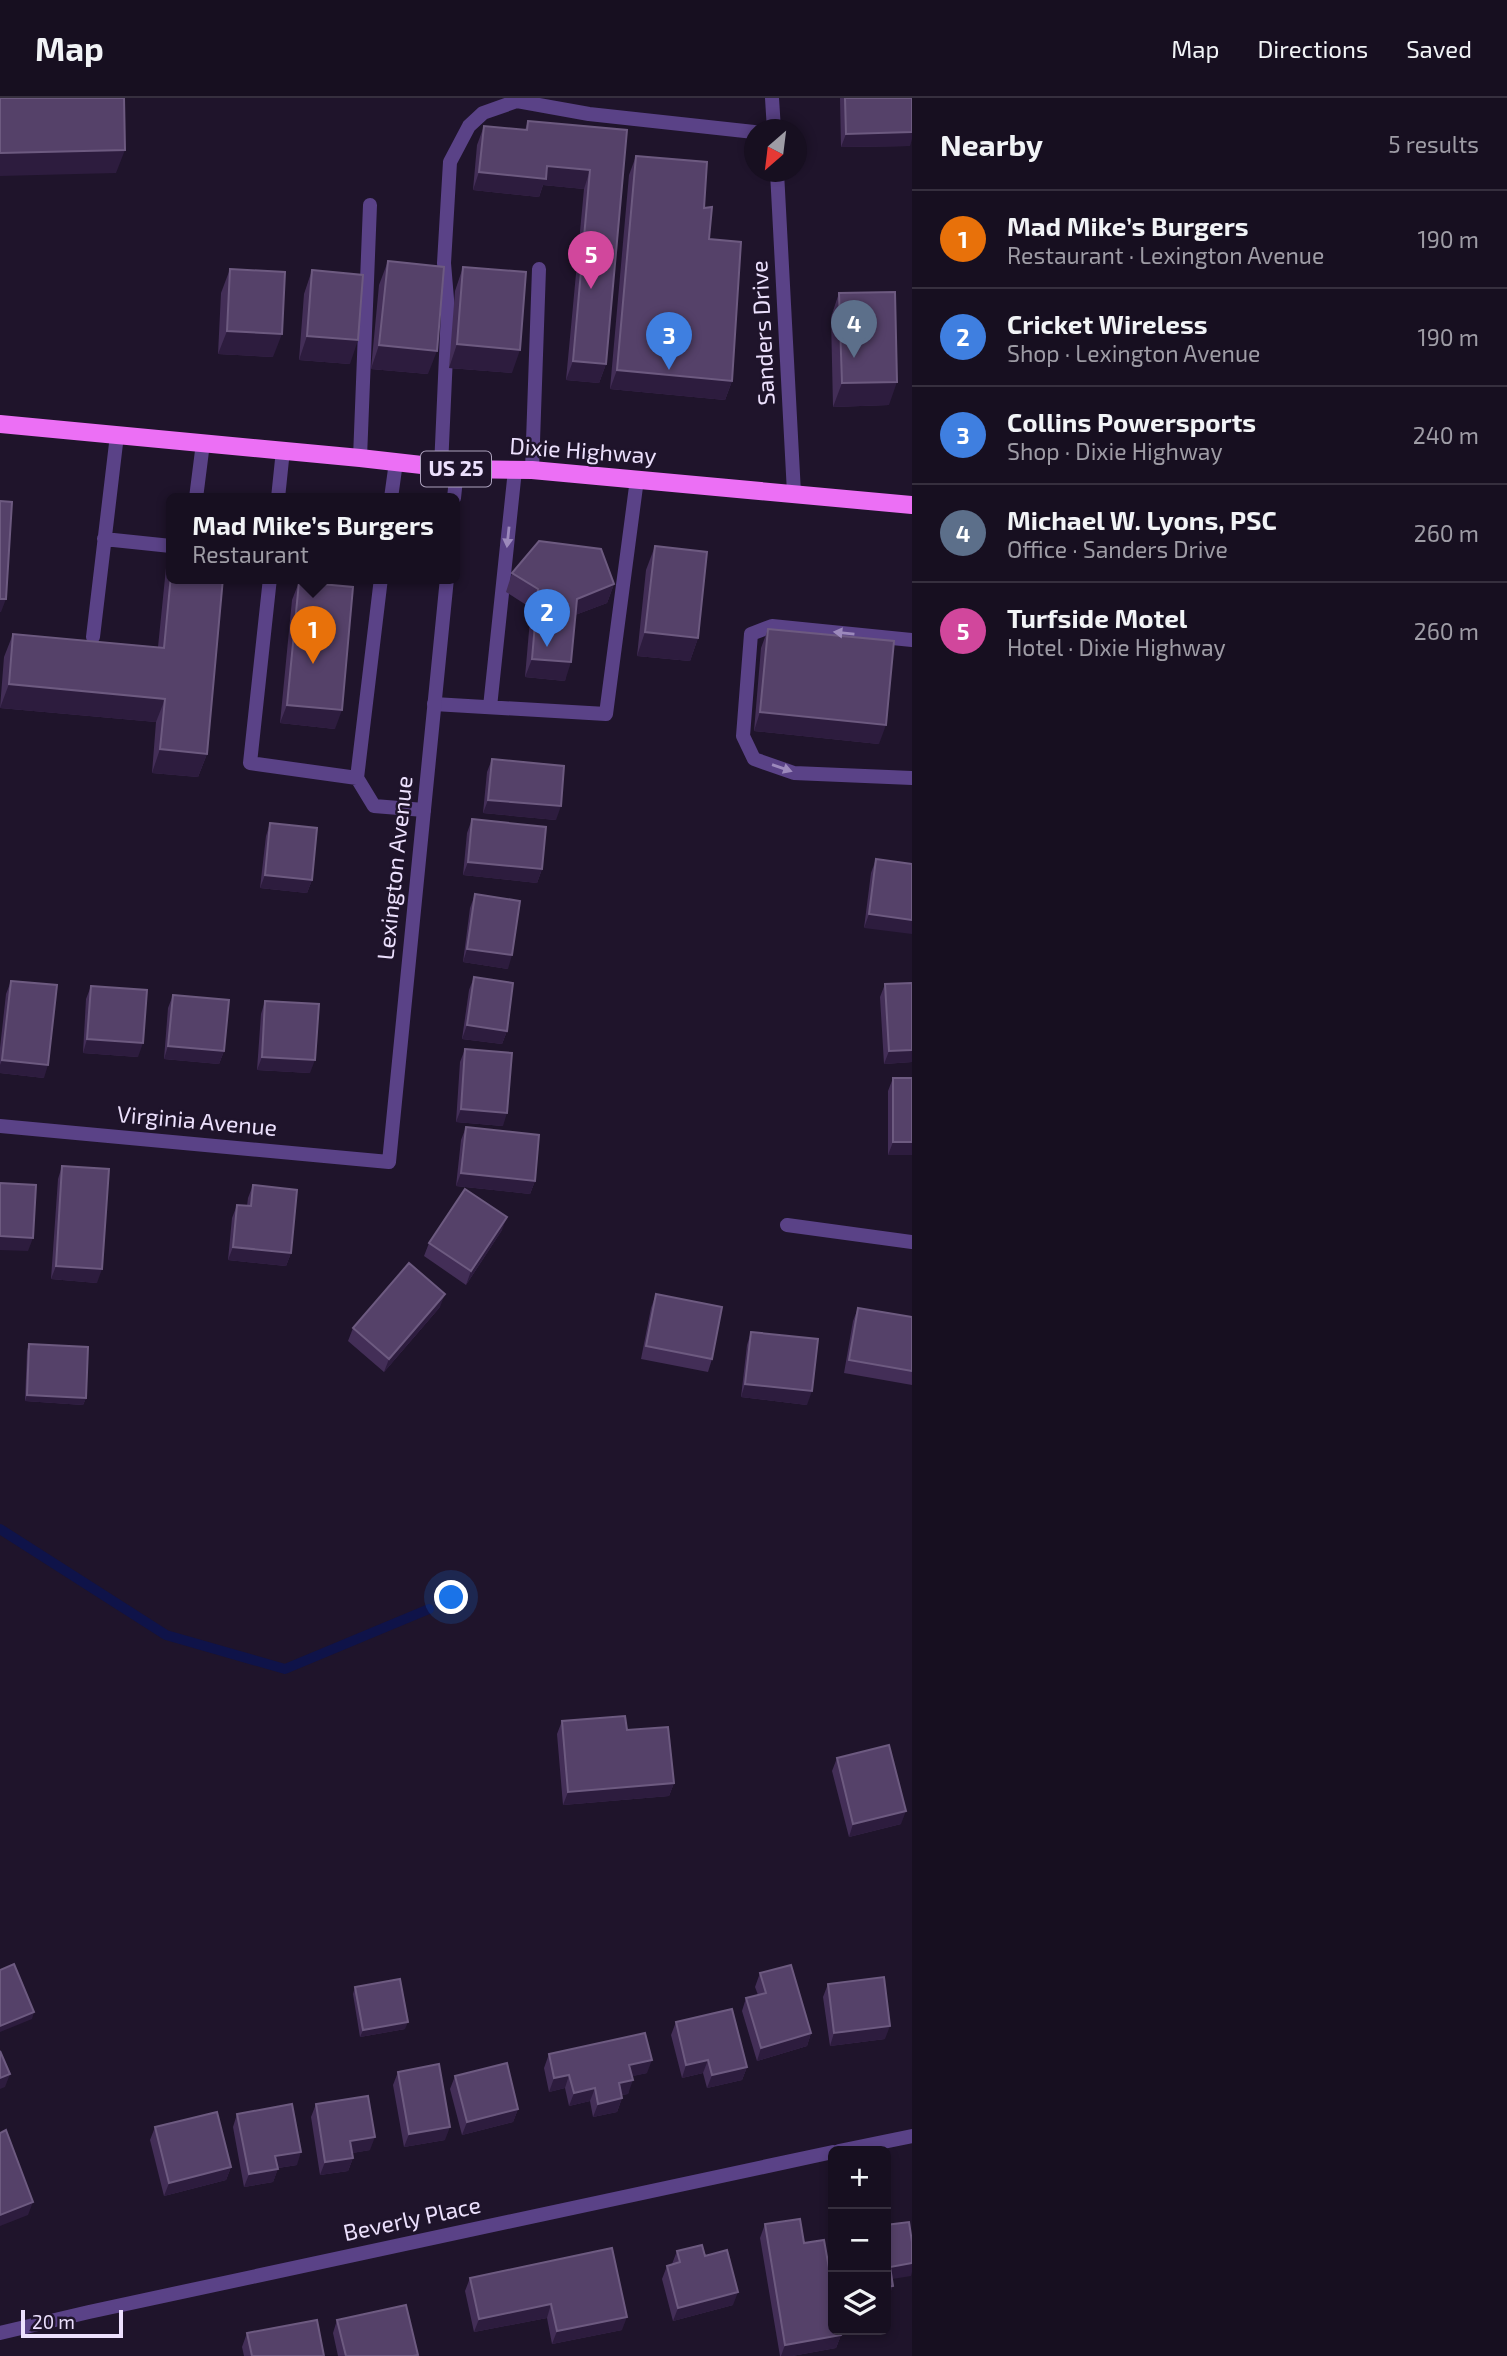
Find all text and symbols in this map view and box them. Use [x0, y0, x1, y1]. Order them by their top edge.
text: Map [35, 28, 104, 68]
text: Map [1171, 34, 1219, 63]
text: Directions [1257, 34, 1368, 63]
text: Saved [1406, 34, 1472, 63]
north arrow [744, 119, 807, 182]
text: Nearby [940, 126, 1043, 162]
text: 5 results [1388, 130, 1479, 158]
text: Mad Mike’s Burgers [1007, 210, 1249, 241]
text: 1 [958, 225, 968, 253]
text: 190 m [1418, 225, 1479, 253]
pin: 5 [568, 231, 614, 289]
text: Restaurant · Lexington Avenue [1007, 241, 1324, 269]
street label: Sanders Drive [744, 260, 780, 406]
pin: 4 [831, 300, 877, 358]
text: Cricket Wireless [1007, 308, 1208, 339]
pin: 3 [646, 312, 692, 370]
text: 2 [956, 323, 970, 351]
text: 190 m [1418, 323, 1479, 351]
text: Shop · Lexington Avenue [1007, 339, 1260, 367]
text: Collins Powersports [1007, 406, 1256, 437]
text: 3 [956, 421, 970, 449]
text: 240 m [1413, 421, 1479, 449]
street label: Dixie Highway [509, 431, 657, 469]
text: Shop · Dixie Highway [1007, 437, 1223, 465]
road number: US 25 [421, 452, 491, 486]
popup [166, 493, 460, 584]
text: Michael W. Lyons, PSC [1007, 504, 1277, 535]
text: Mad Mike’s Burgers [192, 509, 434, 540]
text: 4 [956, 519, 970, 547]
text: 260 m [1414, 519, 1479, 547]
one-way arrow [502, 527, 513, 549]
text: Office · Sanders Drive [1007, 535, 1228, 563]
text: Restaurant [192, 540, 309, 568]
pin: 2 [524, 589, 570, 647]
text: Turfside Motel [1007, 602, 1187, 633]
pin: 1 [290, 606, 336, 664]
text: 5 [957, 617, 969, 645]
text: 260 m [1414, 617, 1479, 645]
one-way arrow [833, 627, 855, 638]
text: Hotel · Dixie Highway [1007, 633, 1226, 661]
one-way arrow [771, 763, 792, 774]
street label: Lexington Avenue [370, 774, 418, 961]
street label: Virginia Avenue [116, 1099, 278, 1141]
your location [434, 1580, 468, 1614]
map controls [828, 2146, 891, 2335]
button: + [828, 2146, 891, 2209]
street label: Beverly Place [341, 2190, 483, 2246]
button: − [828, 2209, 891, 2272]
button: layers [828, 2272, 891, 2335]
scale bar [21, 2307, 122, 2339]
text: 20 m [32, 2310, 75, 2333]

